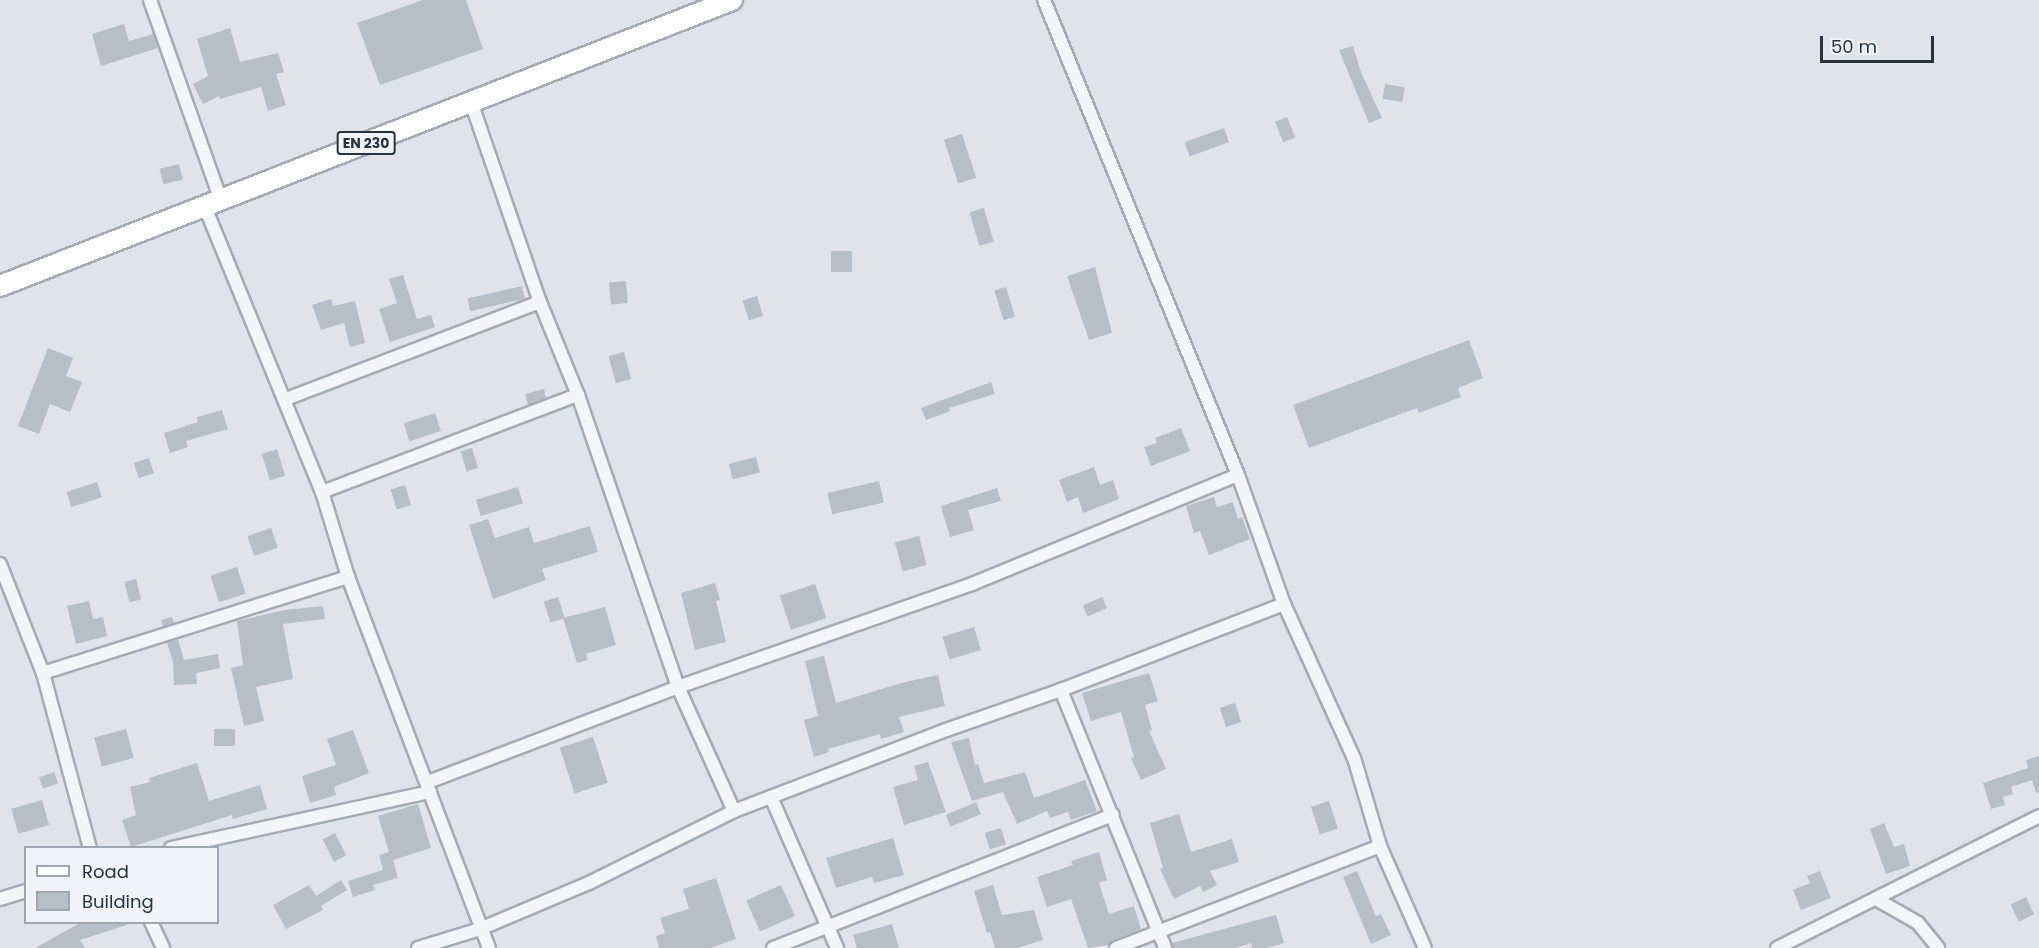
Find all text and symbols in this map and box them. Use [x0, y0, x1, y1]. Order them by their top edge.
scale bar [1823, 24, 1937, 62]
text: 50 m [1831, 34, 1877, 59]
road number: EN 230 [336, 132, 396, 154]
legend [24, 846, 219, 924]
text: Road [82, 859, 129, 884]
text: Building [82, 889, 154, 914]

